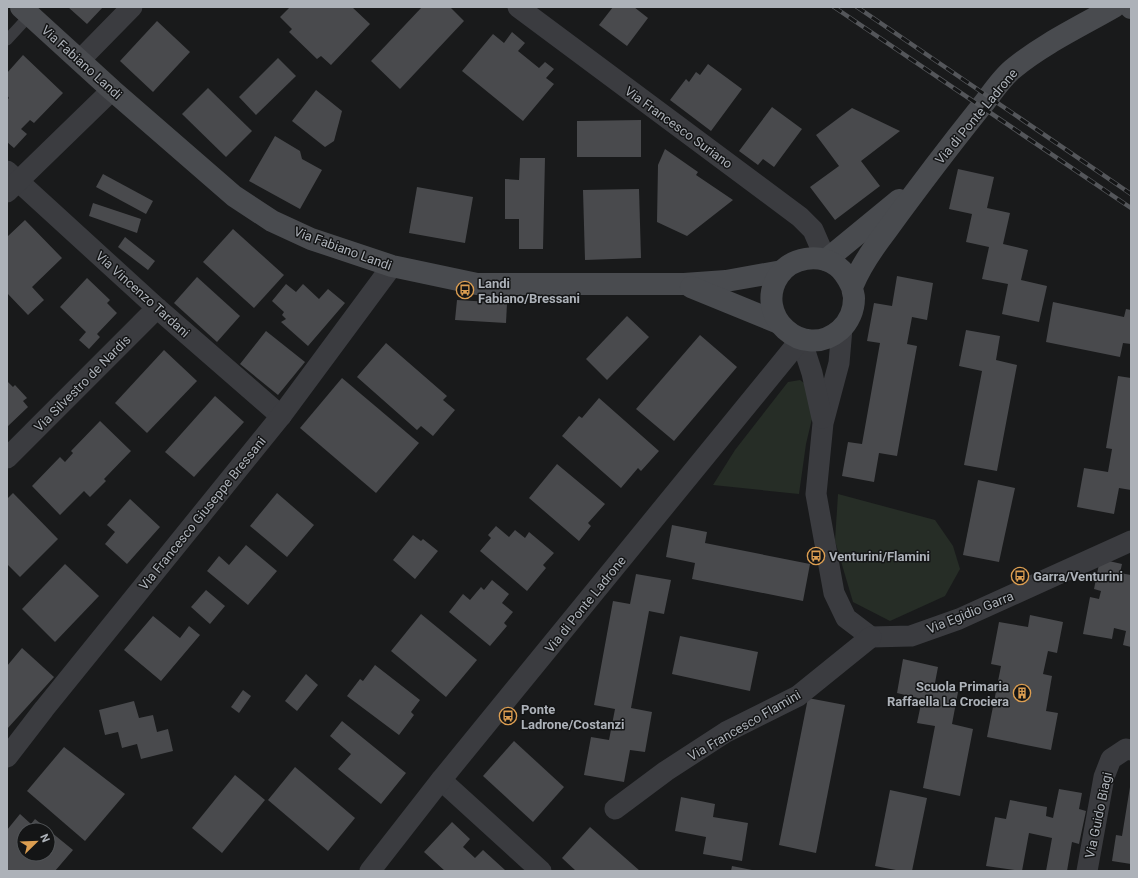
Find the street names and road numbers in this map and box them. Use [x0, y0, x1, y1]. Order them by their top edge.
street label: Via Fabiano Landi [38, 22, 125, 102]
street label: Via di Ponte Ladrone [932, 66, 1021, 167]
street label: Via Francesco Suriano [622, 83, 735, 171]
street label: Via Fabiano Landi [292, 224, 394, 273]
street label: Via Vincenzo Tardani [93, 248, 193, 340]
street label: Via Silvestro de Nardis [31, 332, 134, 435]
street label: Via Francesco Giuseppe Bressani [136, 434, 269, 593]
street label: Via di Ponte Ladrone [542, 553, 629, 656]
street label: Via Egidio Garra [925, 588, 1016, 637]
street label: Via Francesco Flamini [685, 687, 803, 764]
street label: Via Guido Biagi [1082, 771, 1115, 860]

